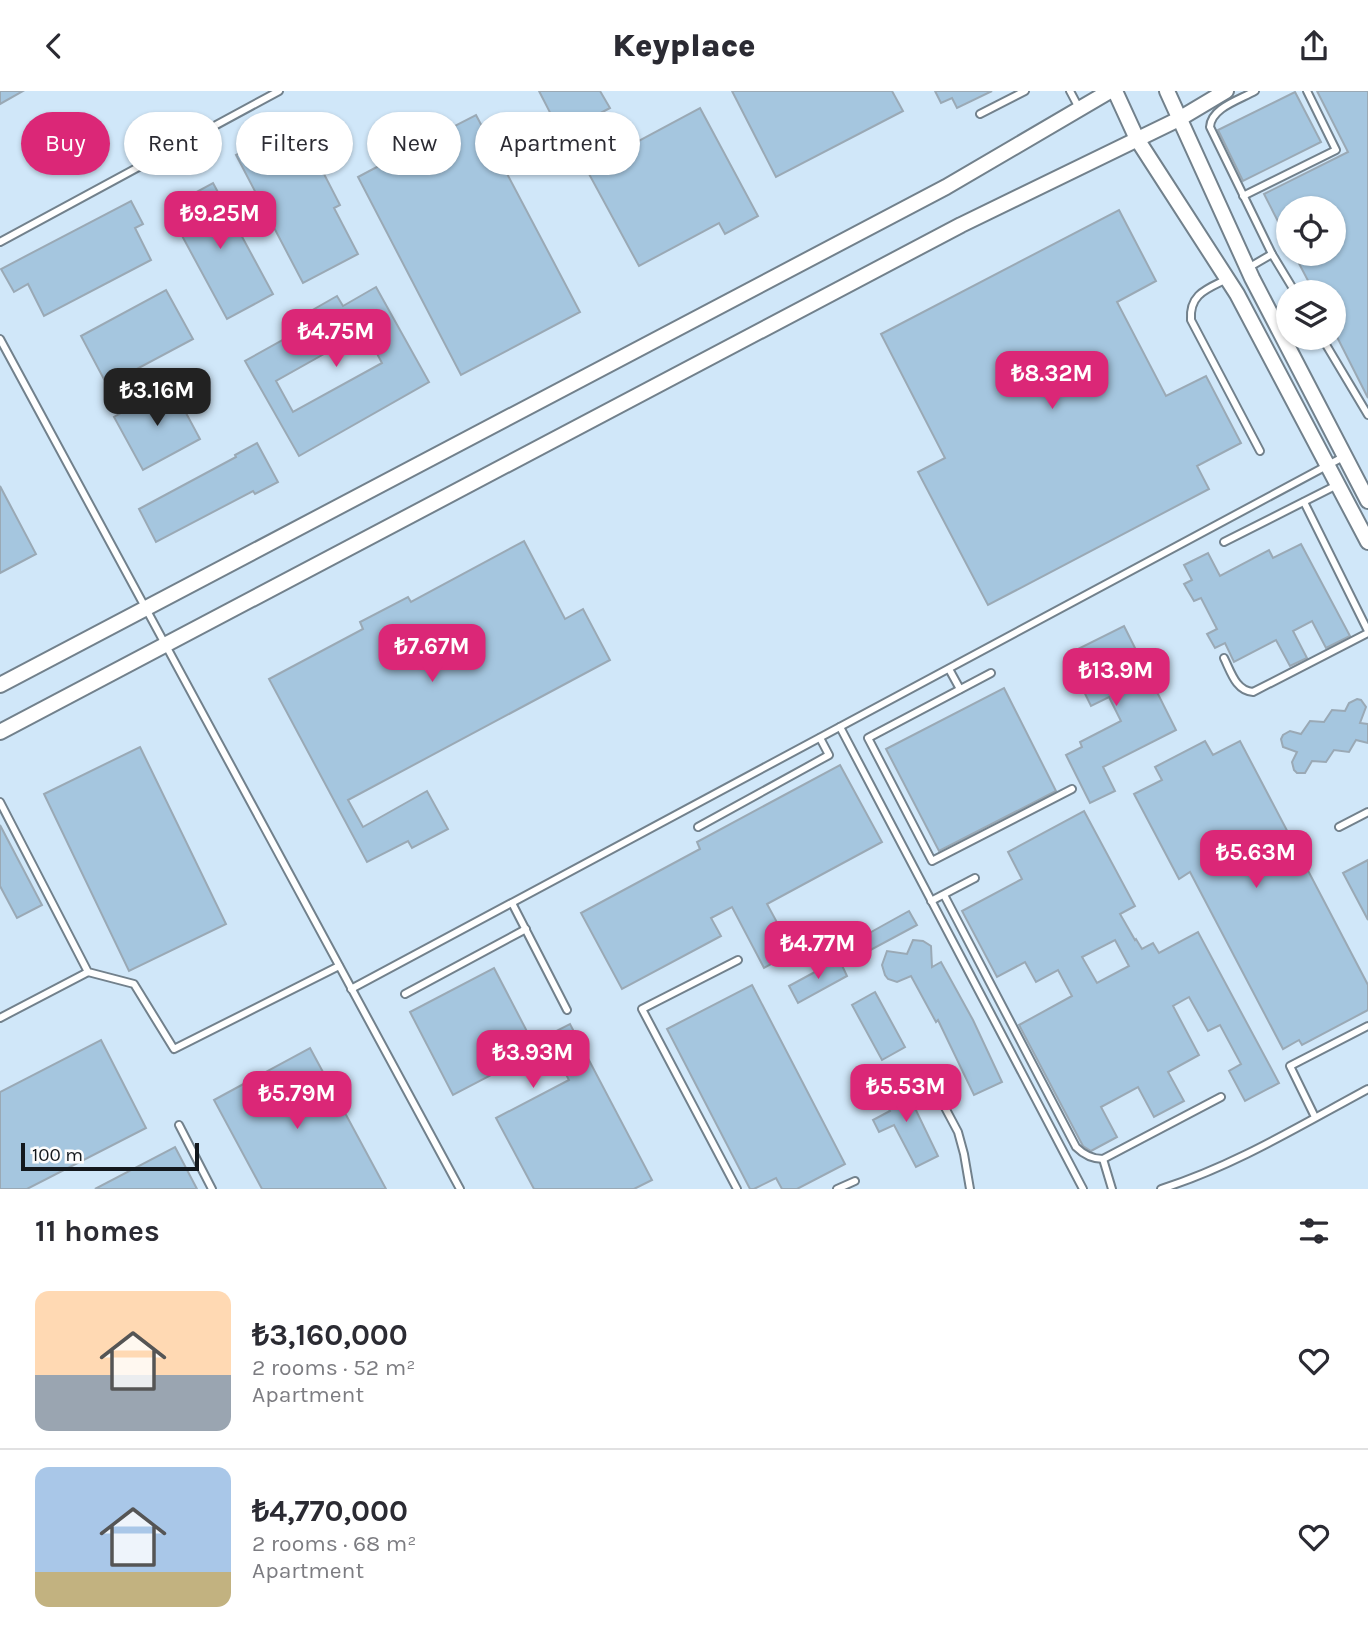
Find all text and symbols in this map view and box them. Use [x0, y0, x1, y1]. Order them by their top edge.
icon: back [35, 27, 73, 65]
text: Keyplace [612, 27, 756, 64]
icon: share [1295, 27, 1333, 65]
chip: Buy [21, 112, 110, 175]
chip: Rent [124, 112, 222, 175]
chip: Filters [236, 112, 353, 175]
chip: New [367, 112, 461, 175]
chip: Apartment [475, 112, 640, 175]
pin: ₺9.25M [163, 191, 277, 251]
map controls [1276, 196, 1346, 350]
button: locate [1276, 196, 1346, 266]
text: ₺9.25M [180, 200, 260, 227]
button: layers [1276, 280, 1346, 350]
pin: ₺4.75M [279, 309, 393, 369]
text: ₺4.75M [298, 318, 374, 345]
pin: ₺8.32M [995, 351, 1109, 411]
text: ₺8.32M [1011, 360, 1093, 387]
pin: ₺3.16M [100, 369, 214, 428]
text: ₺3.16M [120, 377, 194, 404]
pin: ₺7.67M [375, 625, 489, 684]
text: ₺7.67M [394, 633, 470, 660]
pin: ₺13.9M [1059, 649, 1173, 708]
text: ₺13.9M [1079, 657, 1153, 684]
pin: ₺5.63M [1199, 831, 1313, 890]
text: ₺5.63M [1216, 839, 1296, 866]
pin: ₺4.77M [761, 921, 875, 981]
text: ₺4.77M [781, 930, 855, 957]
pin: ₺3.93M [476, 1031, 590, 1090]
text: ₺3.93M [493, 1039, 573, 1066]
pin: ₺5.53M [849, 1065, 963, 1124]
pin: ₺5.79M [240, 1072, 354, 1131]
text: ₺5.53M [866, 1073, 946, 1100]
text: ₺5.79M [258, 1080, 336, 1107]
scale bar [21, 1140, 200, 1172]
text: 100 m [32, 1144, 83, 1166]
icon: filters [1295, 1212, 1333, 1250]
text: 11 homes [35, 1213, 160, 1249]
text: ₺3,160,000 [252, 1317, 408, 1353]
icon: home [91, 1319, 175, 1403]
icon: heart [1295, 1342, 1333, 1380]
text: 2 rooms · 52 m² [252, 1354, 415, 1381]
text: Apartment [252, 1381, 364, 1408]
text: ₺4,770,000 [252, 1493, 408, 1529]
icon: home [91, 1495, 175, 1579]
icon: heart [1295, 1518, 1333, 1556]
text: 2 rooms · 68 m² [252, 1530, 416, 1557]
text: Apartment [252, 1557, 364, 1584]

